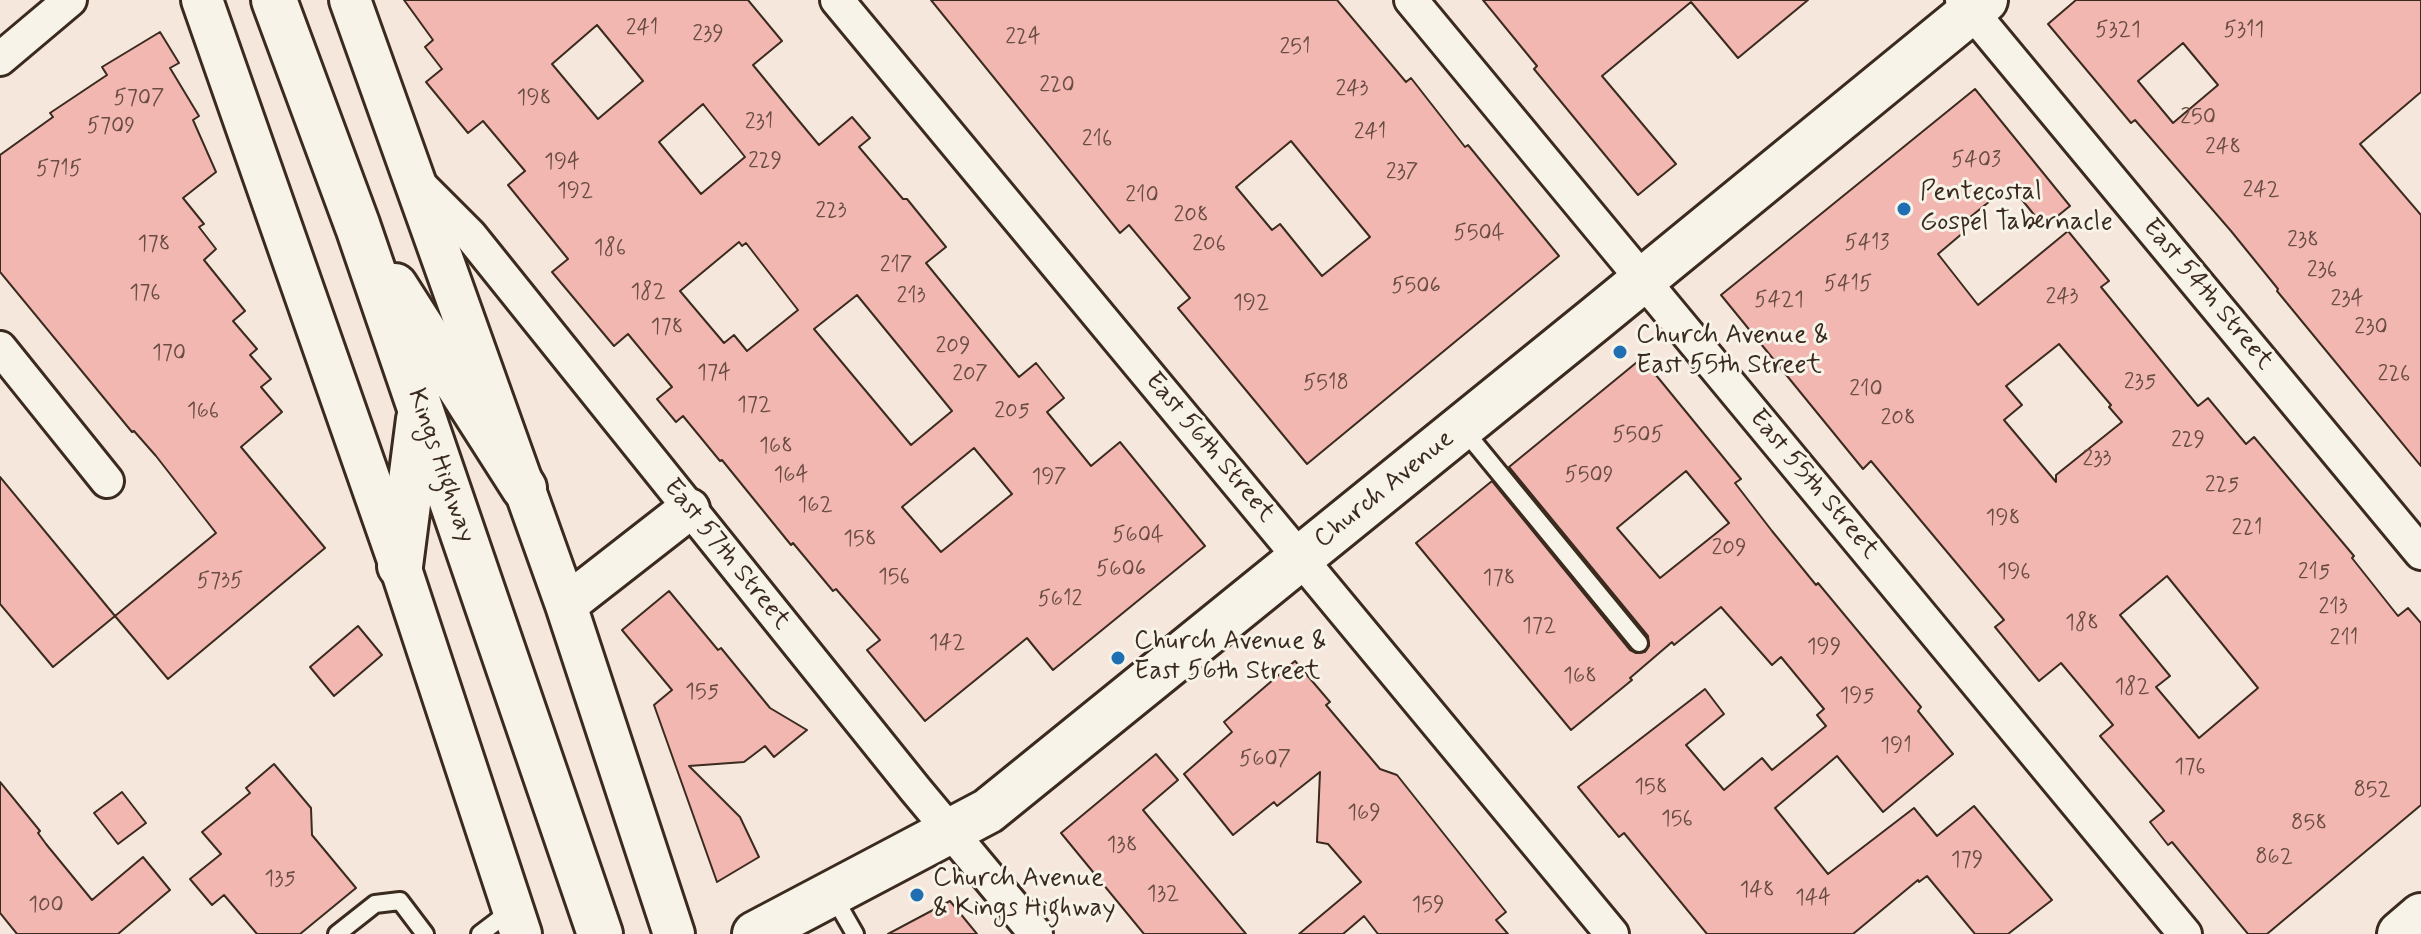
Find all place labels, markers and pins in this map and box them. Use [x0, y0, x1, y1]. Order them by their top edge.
place label: Pentecostal Gospel Tabernacle [1920, 178, 2113, 240]
marker: Pentecostal Gospel Tabernacle [1895, 200, 1913, 218]
place label: Church Avenue & East 55th Street [1636, 321, 1829, 382]
marker: Church Avenue & East 55th Street [1611, 343, 1629, 361]
place label: Church Avenue & East 56th Street [1134, 627, 1327, 688]
marker: Church Avenue & East 56th Street [1109, 649, 1127, 667]
place label: Church Avenue & Kings Highway [933, 864, 1116, 926]
marker: Church Avenue & Kings Highway [908, 886, 926, 904]

